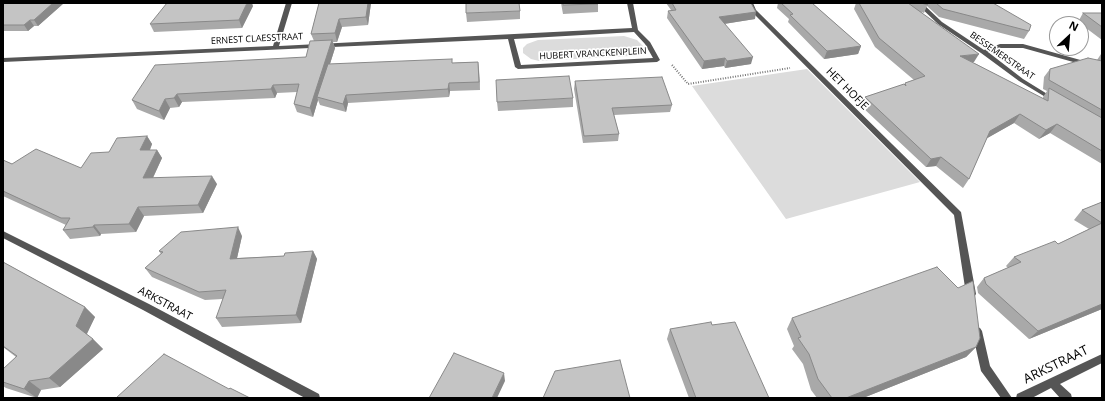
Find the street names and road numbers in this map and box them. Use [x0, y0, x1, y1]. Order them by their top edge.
street label: BESSEMERSTRAAT [968, 30, 1036, 82]
street label: ERNEST CLAESSTRAAT [211, 31, 303, 47]
street label: HUBERT VRANCKENPLEIN [539, 46, 647, 62]
street label: HET HOFJE [823, 65, 871, 113]
street label: ARKSTRAAT [136, 284, 194, 324]
street label: ARKSTRAAT [1021, 343, 1091, 387]

